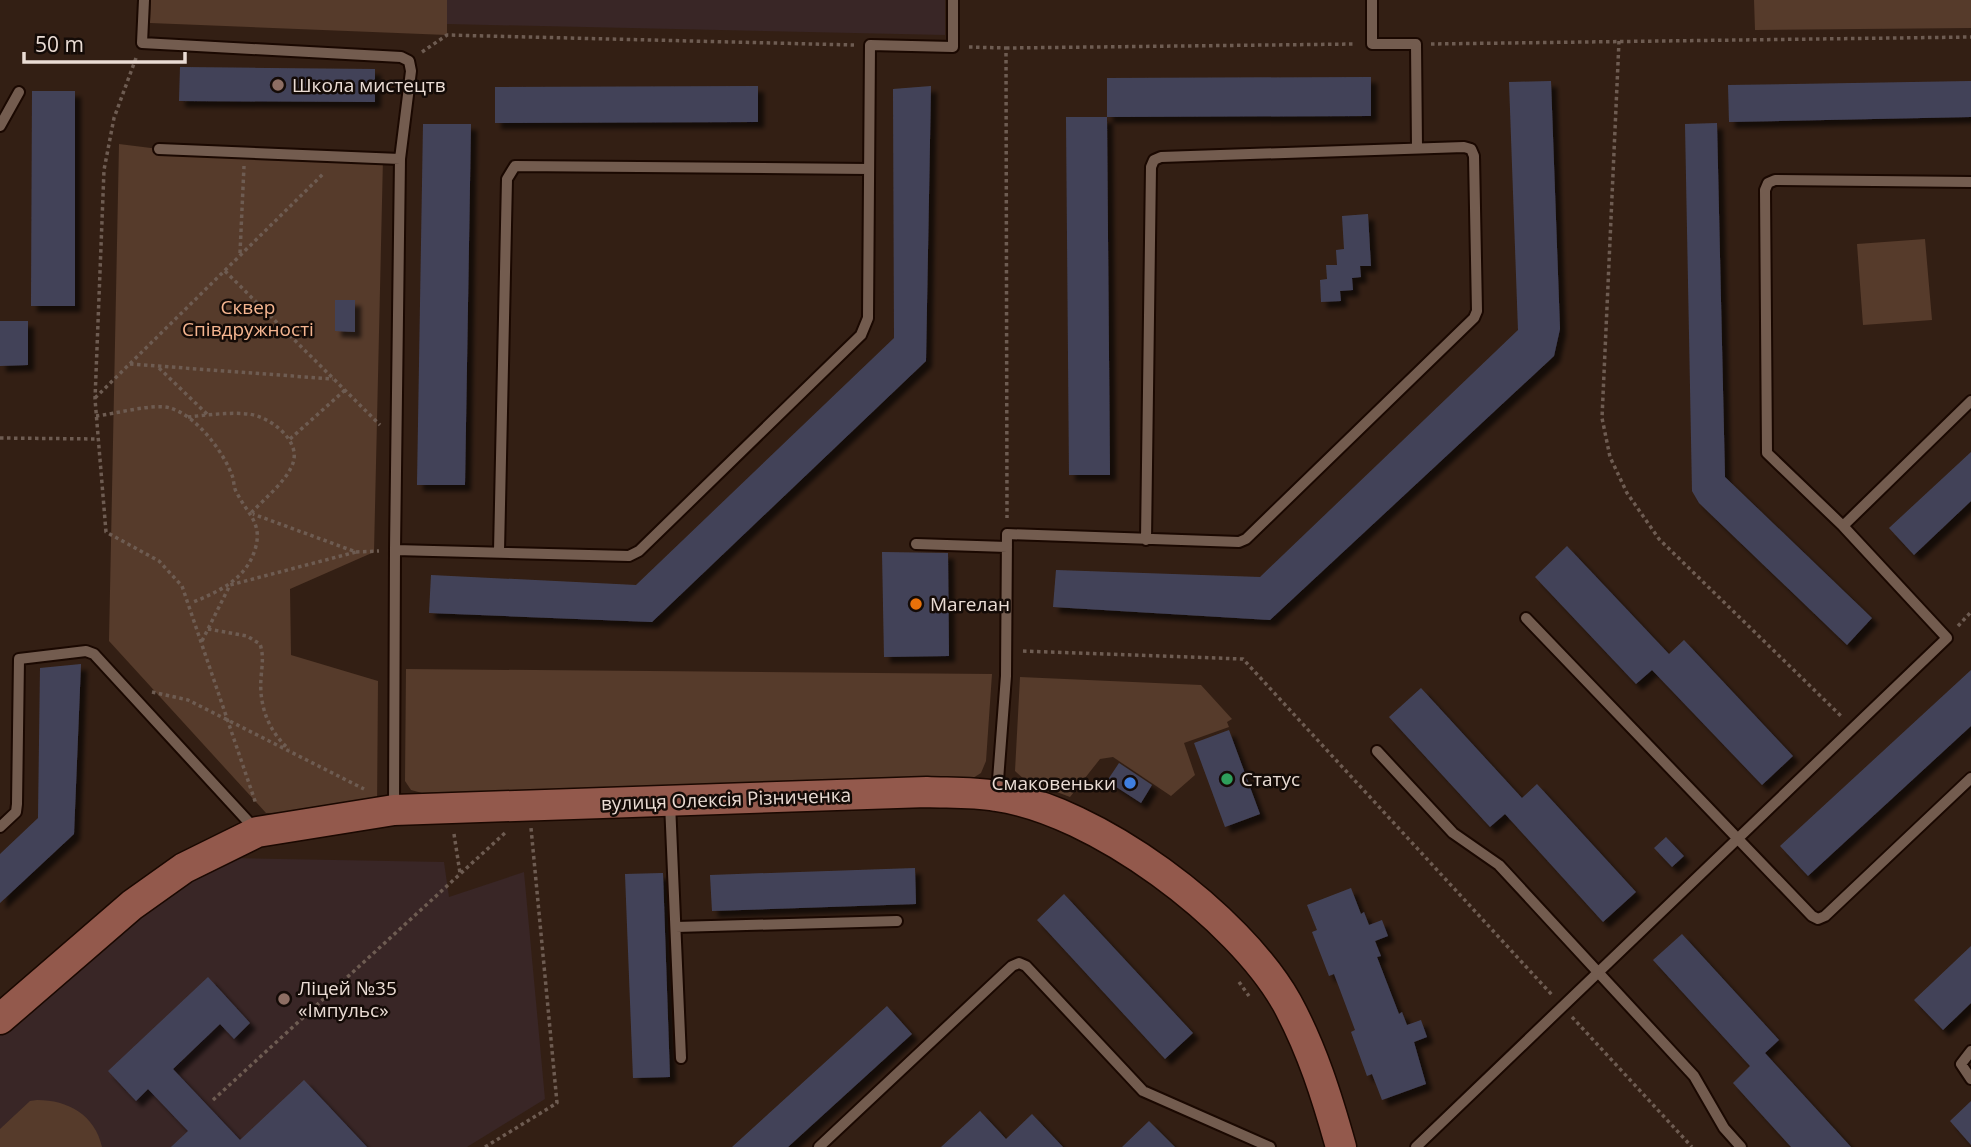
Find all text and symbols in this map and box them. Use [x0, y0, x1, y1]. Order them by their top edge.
scale bar [24, 21, 186, 65]
text: 50 m [35, 30, 84, 58]
place label: Школа мистецтв [292, 72, 446, 98]
marker: Школа мистецтв [270, 77, 286, 93]
park label: Сквер Співдружності [182, 294, 314, 342]
place label: Магелан [930, 591, 1010, 617]
marker: Магелан [908, 596, 924, 612]
place label: Статус [1241, 766, 1300, 792]
place label: Смаковеньки [992, 770, 1116, 796]
marker: Статус [1219, 771, 1235, 787]
marker: Смаковеньки [1122, 775, 1138, 791]
street label: вулиця Олексія Різниченка [600, 782, 852, 816]
place label: Ліцей №35 «Імпульс» [298, 975, 397, 1023]
marker: Ліцей №35 «Імпульс» [276, 991, 292, 1007]

